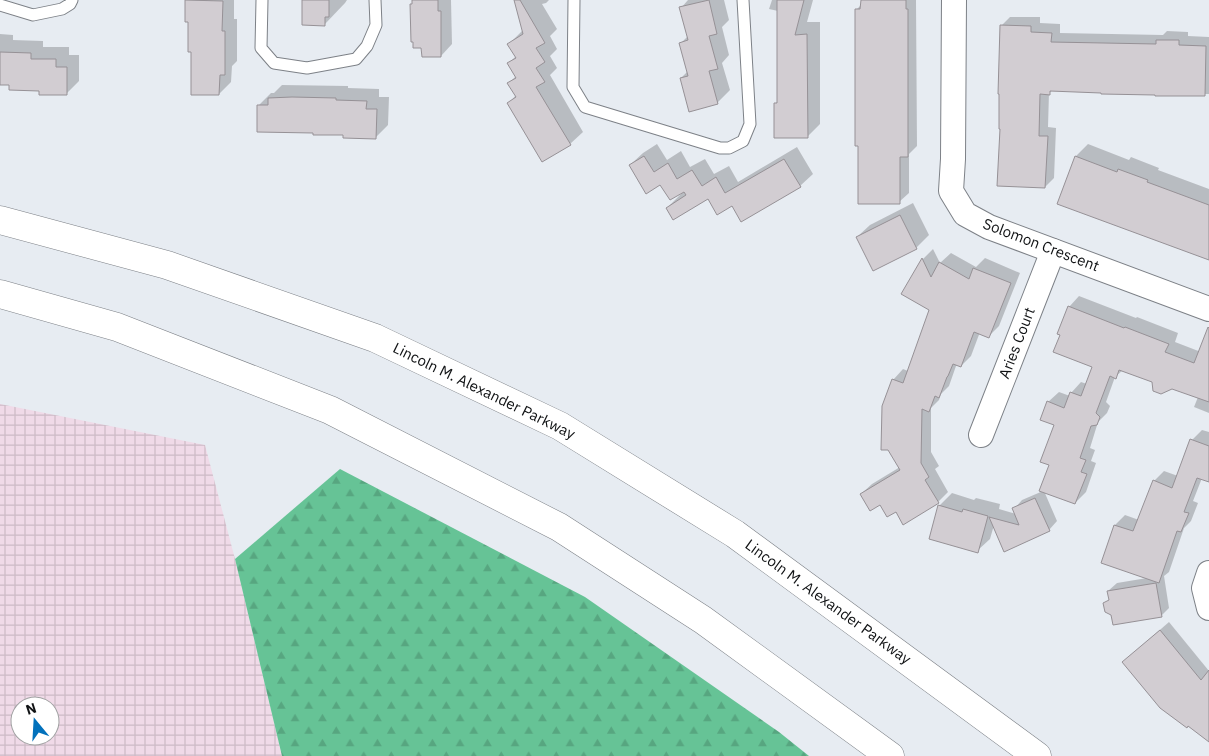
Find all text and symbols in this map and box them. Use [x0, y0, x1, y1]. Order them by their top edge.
street label: Solomon Crescent [980, 214, 1102, 275]
street label: Aries Court [994, 304, 1039, 381]
street label: Lincoln M. Alexander Parkway [390, 338, 579, 443]
street label: Lincoln M. Alexander Parkway [742, 535, 915, 669]
north arrow [10, 696, 60, 746]
text: N [23, 699, 39, 719]

